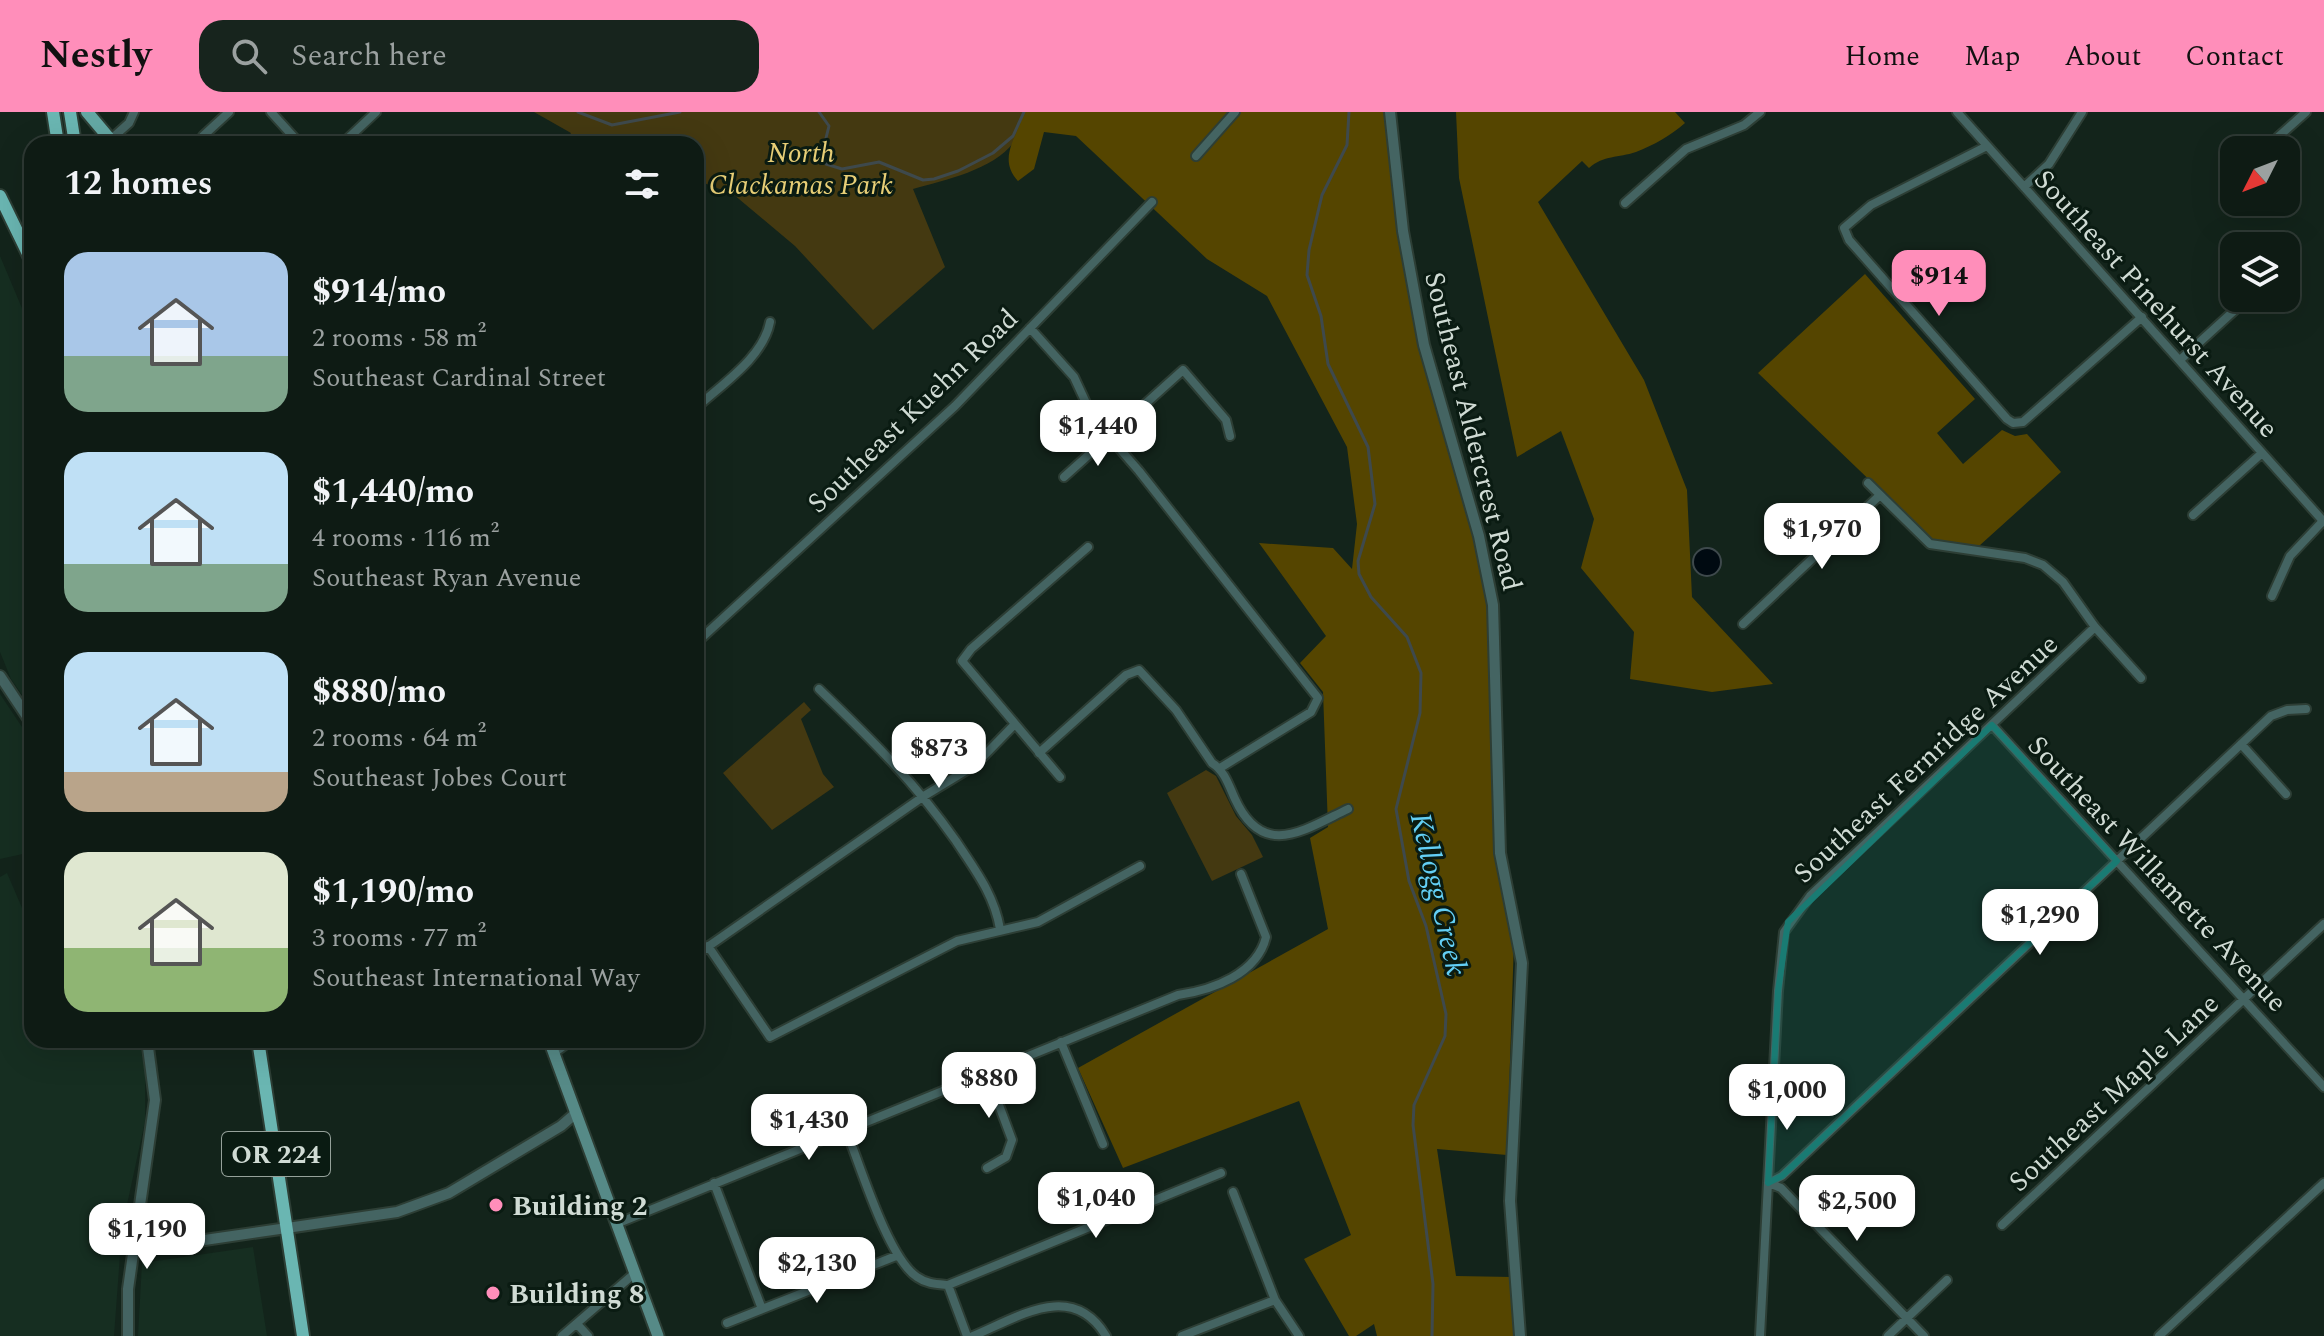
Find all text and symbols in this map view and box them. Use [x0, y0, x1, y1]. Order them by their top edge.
search box [199, 20, 759, 92]
text: Nestly [40, 27, 151, 85]
text: Search here [291, 33, 447, 79]
icon: search [227, 34, 271, 78]
text: Home [1844, 35, 1920, 78]
text: Map [1964, 35, 2020, 78]
text: About [2064, 35, 2141, 78]
text: Contact [2185, 35, 2284, 78]
park label: North Clackamas Park [709, 132, 893, 207]
north arrow [2220, 136, 2300, 216]
map controls [2220, 136, 2300, 312]
text: 12 homes [64, 158, 213, 210]
street label: Southeast Pinehurst Avenue [2023, 160, 2289, 448]
icon: filters [620, 162, 664, 206]
button: layers [2220, 232, 2300, 312]
pin: $914 [1892, 250, 1986, 318]
text: $914 [1910, 256, 1968, 296]
text: $914/mo [312, 266, 446, 318]
street label: Southeast Aldercrest Road [1412, 267, 1533, 596]
icon: home [128, 284, 224, 380]
street label: Southeast Kuehn Road [797, 298, 1029, 524]
text: 2 rooms · 58 m² [312, 318, 486, 358]
text: Southeast Cardinal Street [312, 358, 606, 398]
pin: $1,440 [1033, 400, 1163, 468]
text: $1,440 [1058, 406, 1138, 446]
text: $1,440/mo [312, 466, 474, 518]
icon: home [128, 484, 224, 580]
pin: $1,970 [1757, 503, 1887, 571]
text: $1,970 [1782, 509, 1862, 549]
text: 4 rooms · 116 m² [312, 518, 499, 558]
text: Southeast Ryan Avenue [312, 558, 581, 598]
street label: Southeast Fernridge Avenue [1784, 624, 2068, 894]
text: $880/mo [312, 666, 446, 718]
icon: home [128, 684, 224, 780]
text: 2 rooms · 64 m² [312, 718, 486, 758]
pin: $873 [892, 722, 986, 790]
street label: Southeast Willamette Avenue [2017, 726, 2297, 1022]
text: $873 [910, 728, 968, 768]
text: Southeast Jobes Court [312, 758, 567, 798]
water label: Kellogg Creek [1397, 808, 1479, 980]
text: $1,190/mo [312, 866, 474, 918]
icon: home [128, 884, 224, 980]
pin: $1,290 [1975, 889, 2105, 957]
text: $1,290 [2000, 895, 2080, 935]
text: 3 rooms · 77 m² [312, 918, 486, 958]
text: Southeast International Way [312, 958, 640, 998]
street label: Southeast Maple Lane [1999, 984, 2229, 1203]
pin: $880 [942, 1052, 1036, 1120]
text: $880 [960, 1058, 1018, 1098]
pin: $1,000 [1722, 1064, 1852, 1132]
text: $1,000 [1747, 1070, 1827, 1110]
pin: $1,430 [744, 1094, 874, 1162]
text: $1,430 [769, 1100, 849, 1140]
road number: OR 224 [222, 1132, 330, 1176]
pin: $1,040 [1031, 1172, 1161, 1240]
pin: $2,500 [1792, 1175, 1922, 1243]
text: $1,040 [1056, 1178, 1136, 1218]
text: $2,500 [1817, 1181, 1897, 1221]
place label: Building 2 [512, 1185, 648, 1228]
marker: Building 2 [487, 1196, 505, 1214]
pin: $1,190 [82, 1203, 212, 1271]
text: $1,190 [107, 1209, 187, 1249]
pin: $2,130 [752, 1237, 882, 1305]
text: $2,130 [777, 1243, 857, 1283]
place label: Building 8 [509, 1273, 645, 1316]
marker: Building 8 [484, 1284, 502, 1302]

